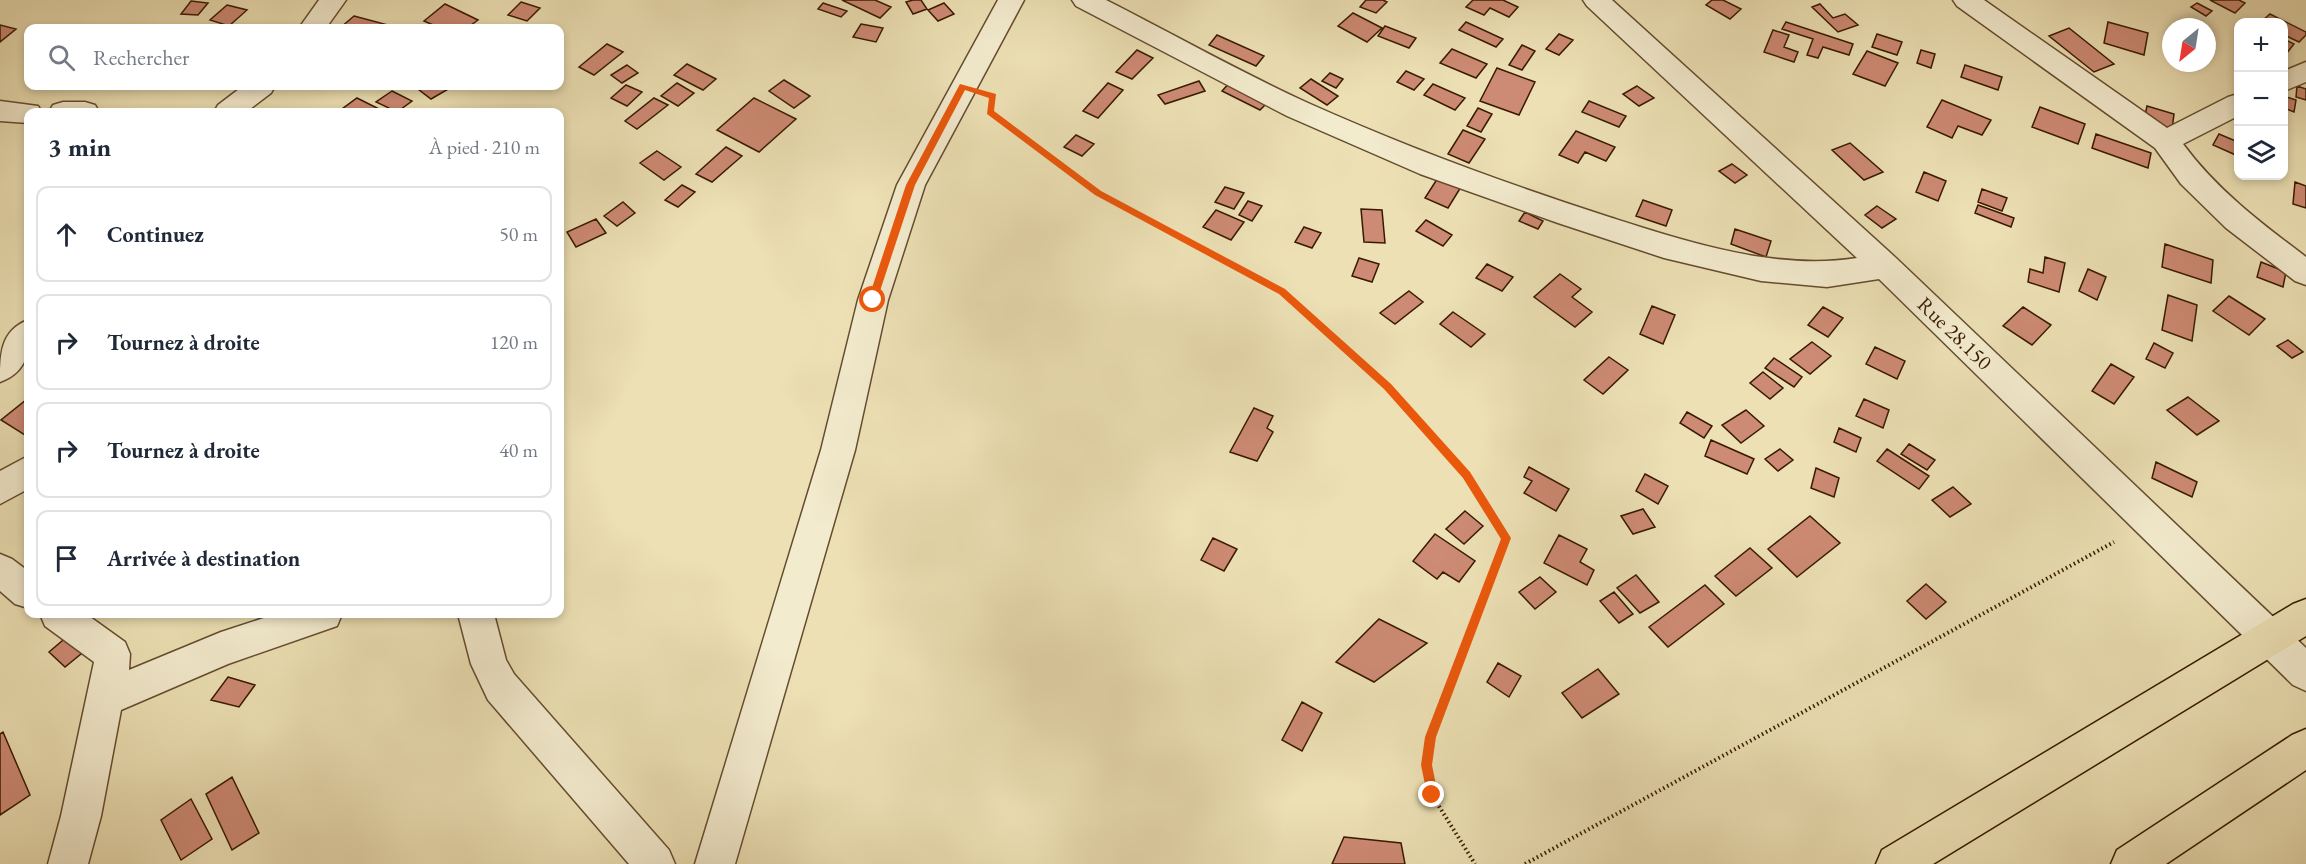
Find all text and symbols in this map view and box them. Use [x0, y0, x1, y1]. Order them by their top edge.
north arrow [2162, 18, 2216, 72]
map controls [2234, 18, 2288, 180]
button: + [2234, 18, 2288, 72]
search box [24, 24, 564, 90]
icon: search [45, 41, 78, 74]
text: Rechercher [93, 43, 189, 72]
button: − [2234, 72, 2288, 126]
button: layers [2234, 126, 2288, 180]
text: 3 min [48, 130, 111, 164]
text: À pied · 210 m [429, 134, 540, 160]
icon: ahead [50, 218, 83, 251]
text: Continuez [107, 220, 204, 249]
text: 50 m [499, 221, 538, 247]
route start [859, 286, 885, 312]
street label: Rue 28.150 [1912, 291, 1998, 375]
icon: right [50, 326, 83, 359]
text: Tournez à droite [107, 328, 260, 357]
text: 120 m [490, 329, 538, 355]
icon: right [50, 434, 83, 467]
text: Tournez à droite [107, 436, 260, 465]
text: 40 m [499, 437, 538, 463]
icon: arrive [50, 542, 83, 575]
text: Arrivée à destination [107, 544, 300, 573]
route end [1418, 781, 1444, 807]

